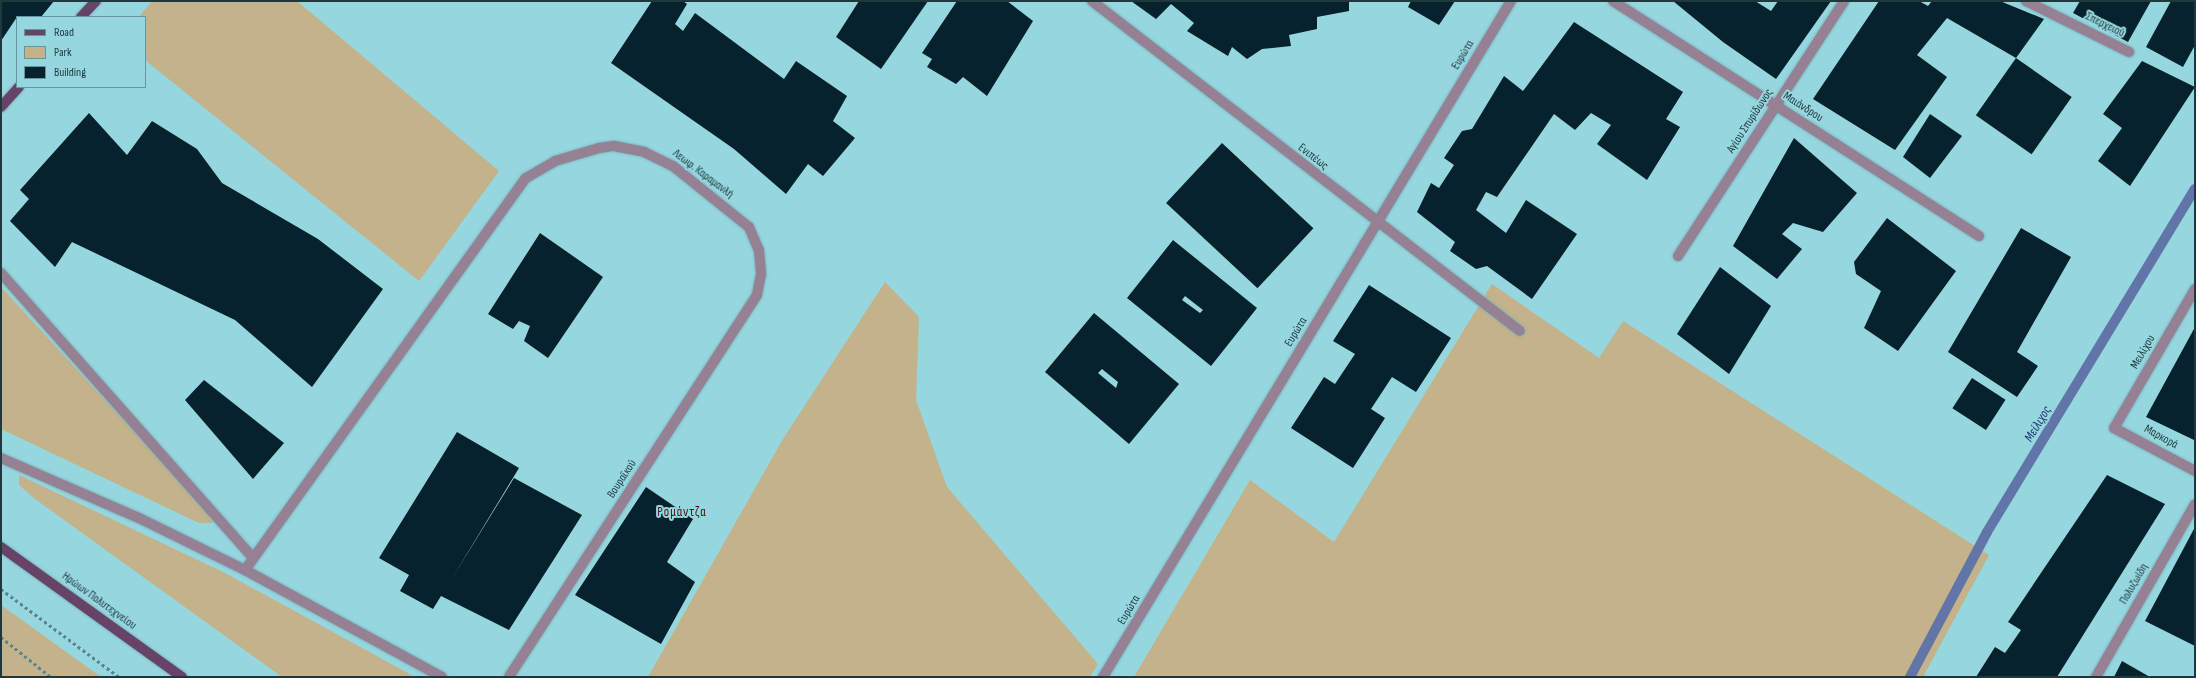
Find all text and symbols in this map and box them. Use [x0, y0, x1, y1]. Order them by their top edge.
street label: Σπερχειού [2083, 9, 2127, 41]
legend [16, 16, 146, 88]
text: Road [54, 25, 74, 40]
street label: Ευρώτα [1449, 38, 1477, 72]
text: Park [54, 45, 72, 60]
text: Building [54, 65, 86, 80]
street label: Αγίου Σπυρίδωνος [1724, 86, 1776, 156]
street label: Μαιάνδρου [1780, 89, 1826, 125]
street label: Ενιπέως [1295, 141, 1331, 173]
street label: Λεωφ. Καραμανλή [670, 146, 736, 202]
street label: Ευρώτα [1282, 315, 1310, 349]
street label: Μειλίχου [2128, 332, 2158, 372]
water label: Μείλιχος [2021, 403, 2055, 445]
street label: Μαρκορά [2142, 422, 2180, 452]
street label: Βουραϊκού [604, 457, 640, 501]
district label: Ρομάντζα [657, 504, 707, 520]
street label: Πολυζωίδη [2117, 561, 2151, 607]
street label: Ηρώων Πολυτεχνείου [59, 569, 139, 633]
street label: Ευρώτα [1115, 593, 1143, 627]

